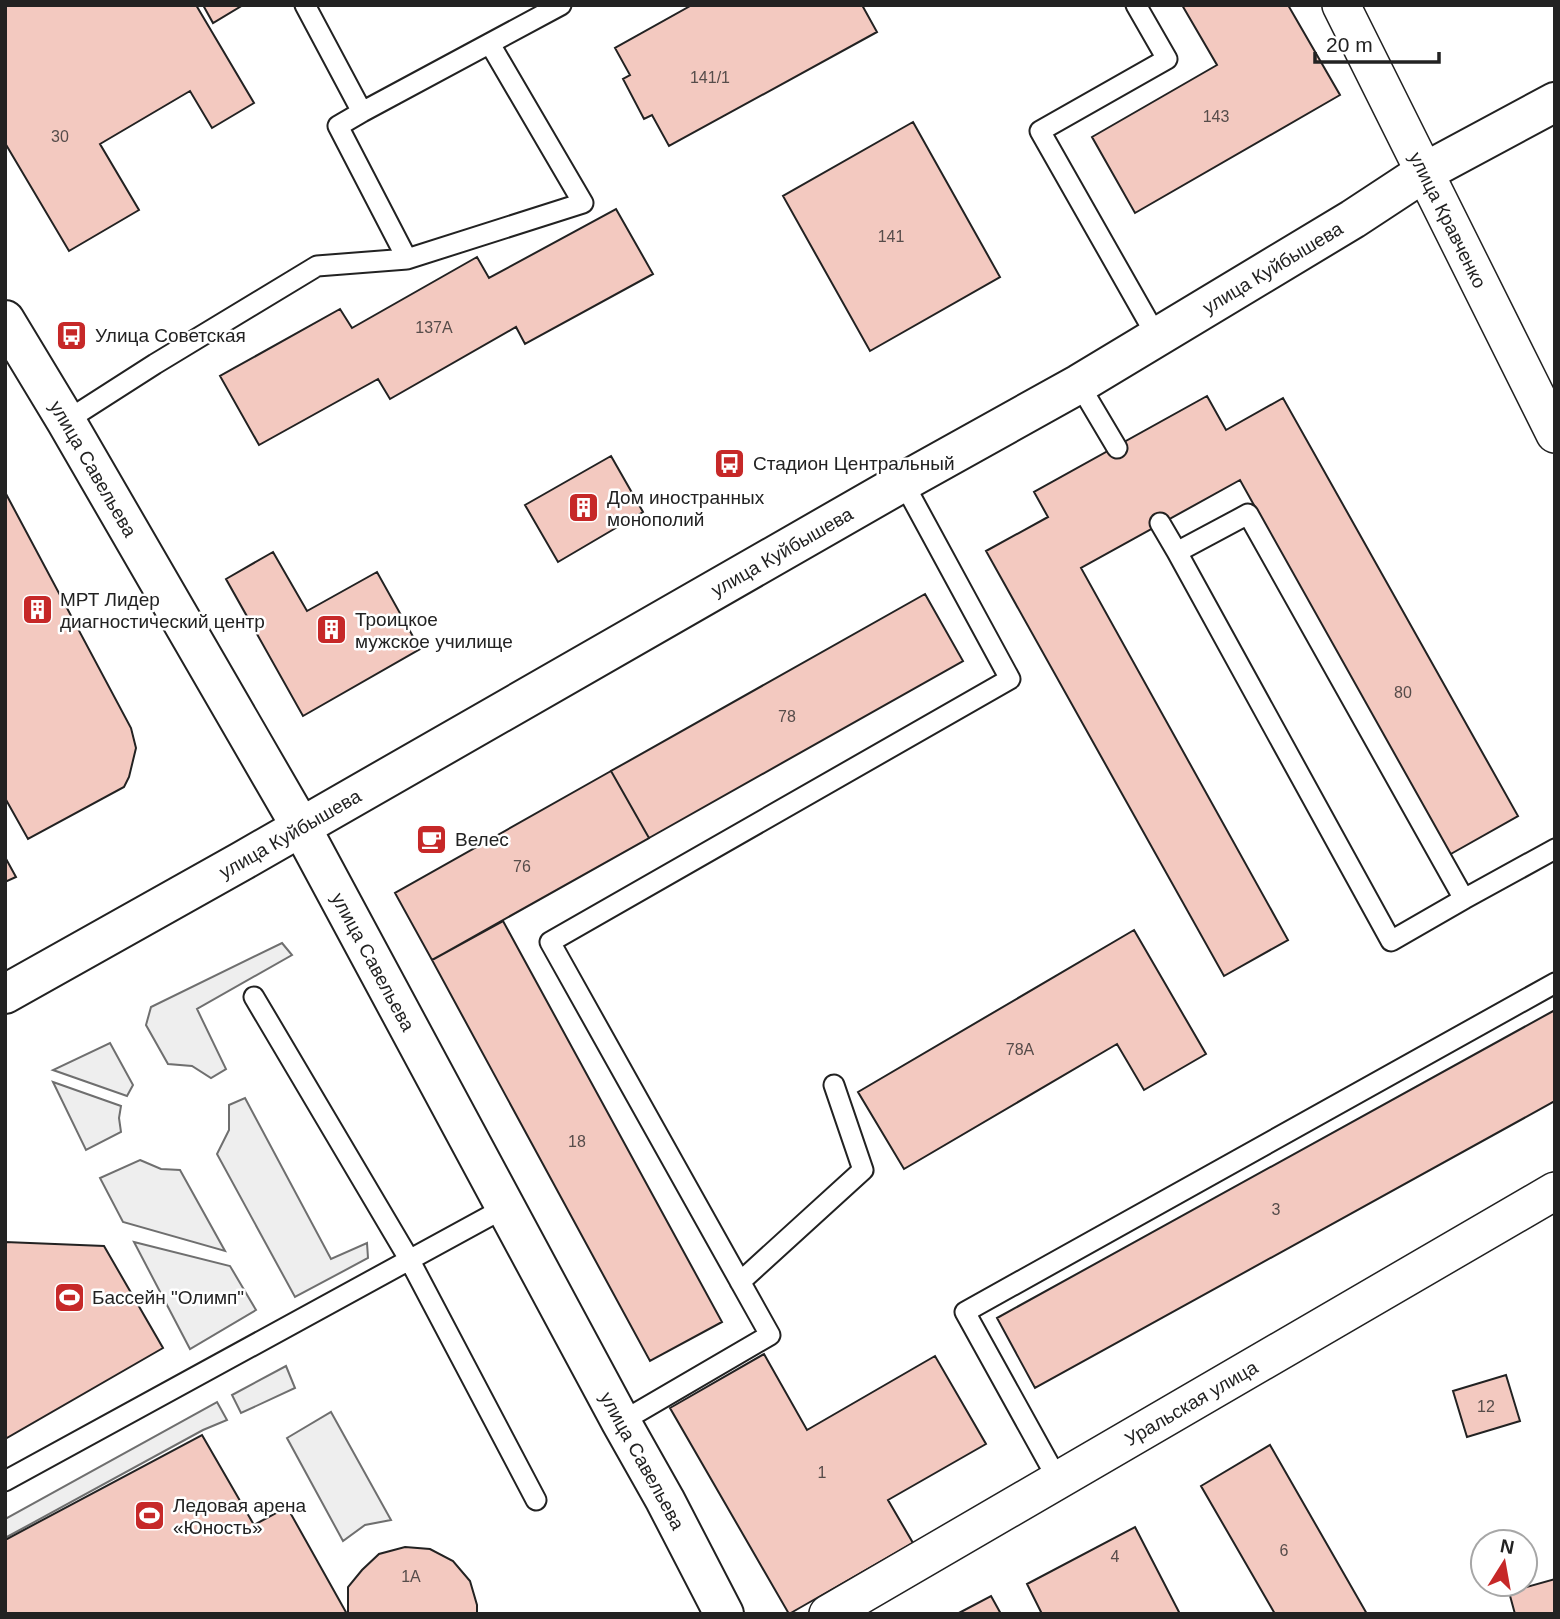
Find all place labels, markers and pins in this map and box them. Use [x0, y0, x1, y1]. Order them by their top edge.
bus stop icon: Улица Советская [55, 318, 89, 352]
place label: Улица Советская [95, 325, 246, 346]
bus stop icon: Стадион Центральный [713, 446, 747, 480]
place label: Стадион Центральный [753, 453, 955, 474]
place label: Дом иностранных монополий [607, 487, 765, 530]
building icon: Дом иностранных монополий [567, 491, 601, 525]
place label: МРТ Лидер диагностический центр [60, 589, 265, 632]
building icon: МРТ Лидер диагностический центр [20, 593, 54, 627]
place label: Троицкое мужское училище [355, 609, 513, 652]
building icon: Троицкое мужское училище [315, 613, 349, 647]
cafe icon: Велес [415, 822, 449, 856]
place label: Велес [455, 829, 509, 850]
sports icon: Бассейн "Олимп" [52, 1280, 86, 1314]
place label: Бассейн "Олимп" [92, 1287, 244, 1308]
place label: Ледовая арена «Юность» [173, 1495, 306, 1538]
sports icon: Ледовая арена «Юность» [133, 1499, 167, 1533]

